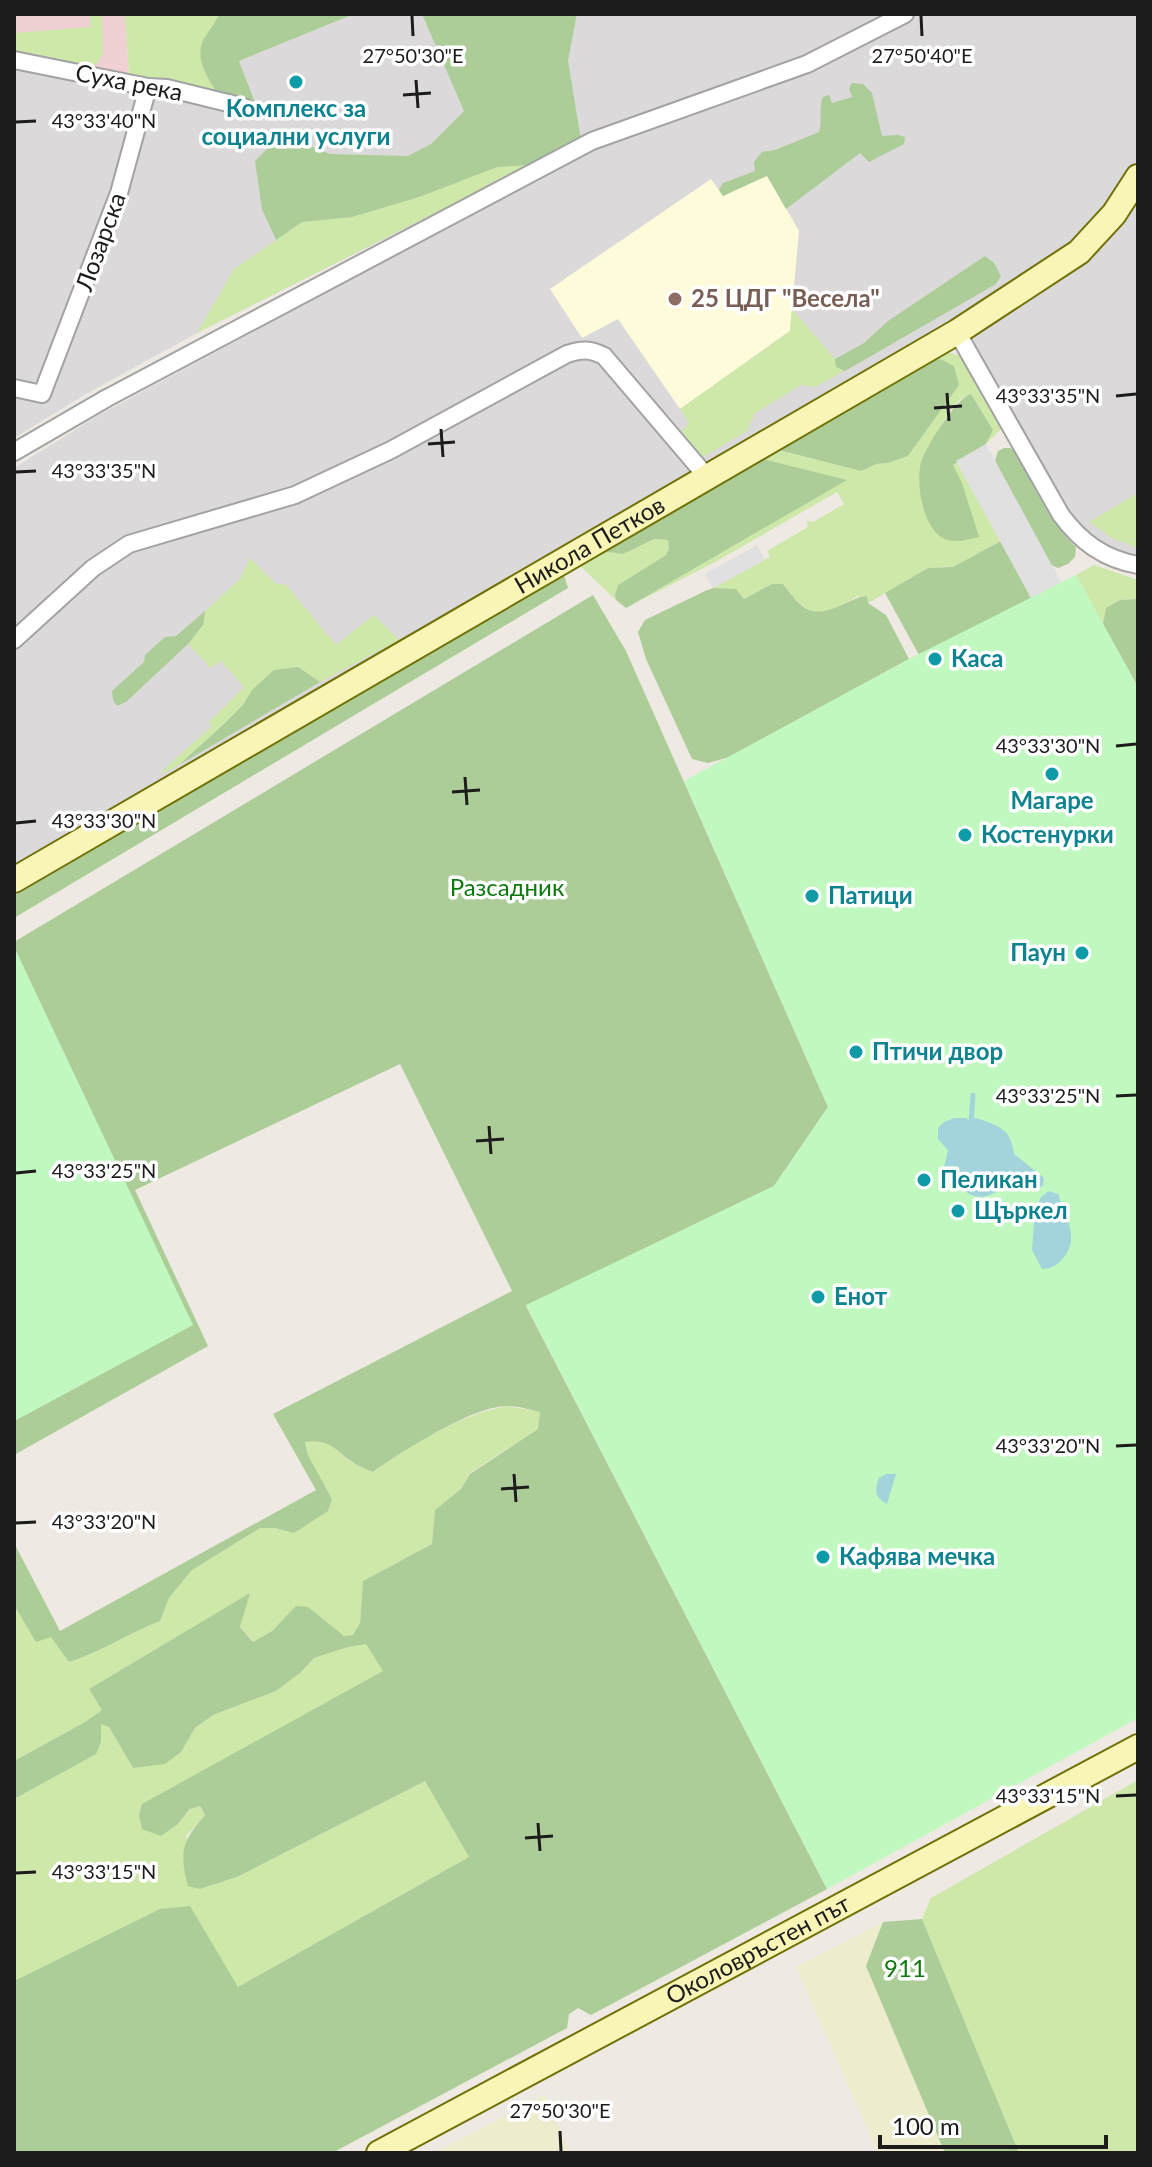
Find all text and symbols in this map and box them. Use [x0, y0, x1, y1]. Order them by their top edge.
text: 27°50'30"E [363, 43, 463, 67]
text: 27°50'40"E [872, 43, 972, 67]
street label: Суха река [73, 57, 185, 106]
marker: Комплекс за социални услуги [287, 73, 305, 91]
place label: Комплекс за социални услуги [202, 93, 390, 150]
text: 43°33'40"N [52, 108, 156, 132]
street label: Лозарска [68, 188, 131, 295]
place label: 25 ЦДГ "Весела" [691, 283, 880, 312]
marker: 25 ЦДГ "Весела" [666, 290, 684, 308]
text: 43°33'35"N [996, 383, 1100, 407]
text: 43°33'35"N [52, 458, 156, 482]
street label: Никола Петков [509, 489, 669, 599]
place label: Каса [951, 643, 1003, 672]
marker: Каса [926, 650, 944, 668]
text: 43°33'30"N [996, 733, 1100, 757]
marker: Магаре [1043, 765, 1061, 783]
place label: Магаре [1010, 785, 1094, 814]
text: 43°33'30"N [52, 808, 156, 832]
place label: Костенурки [981, 819, 1114, 848]
marker: Костенурки [956, 826, 974, 844]
park label: Разсадник [450, 872, 565, 901]
place label: Патици [828, 880, 913, 909]
marker: Патици [803, 887, 821, 905]
place label: Паун [1010, 937, 1066, 966]
marker: Паун [1073, 944, 1091, 962]
place label: Птичи двор [872, 1036, 1003, 1065]
marker: Птичи двор [847, 1043, 865, 1061]
text: 43°33'25"N [996, 1083, 1100, 1107]
text: 43°33'25"N [52, 1158, 156, 1182]
place label: Пеликан [940, 1164, 1038, 1193]
marker: Пеликан [915, 1171, 933, 1189]
place label: Щъркел [974, 1195, 1068, 1224]
marker: Щъркел [949, 1202, 967, 1220]
place label: Енот [834, 1281, 888, 1310]
marker: Енот [809, 1288, 827, 1306]
text: 43°33'20"N [996, 1433, 1100, 1457]
text: 43°33'20"N [52, 1509, 156, 1533]
place label: Кафява мечка [839, 1541, 995, 1570]
marker: Кафява мечка [814, 1548, 832, 1566]
text: 43°33'15"N [996, 1783, 1100, 1807]
text: 43°33'15"N [52, 1859, 156, 1883]
street label: Околовръстен път [660, 1888, 854, 2010]
park label: 911 [884, 1953, 926, 1982]
text: 27°50'30"E [510, 2098, 610, 2122]
scale bar [880, 2099, 1106, 2149]
text: 100 m [892, 2111, 960, 2140]

